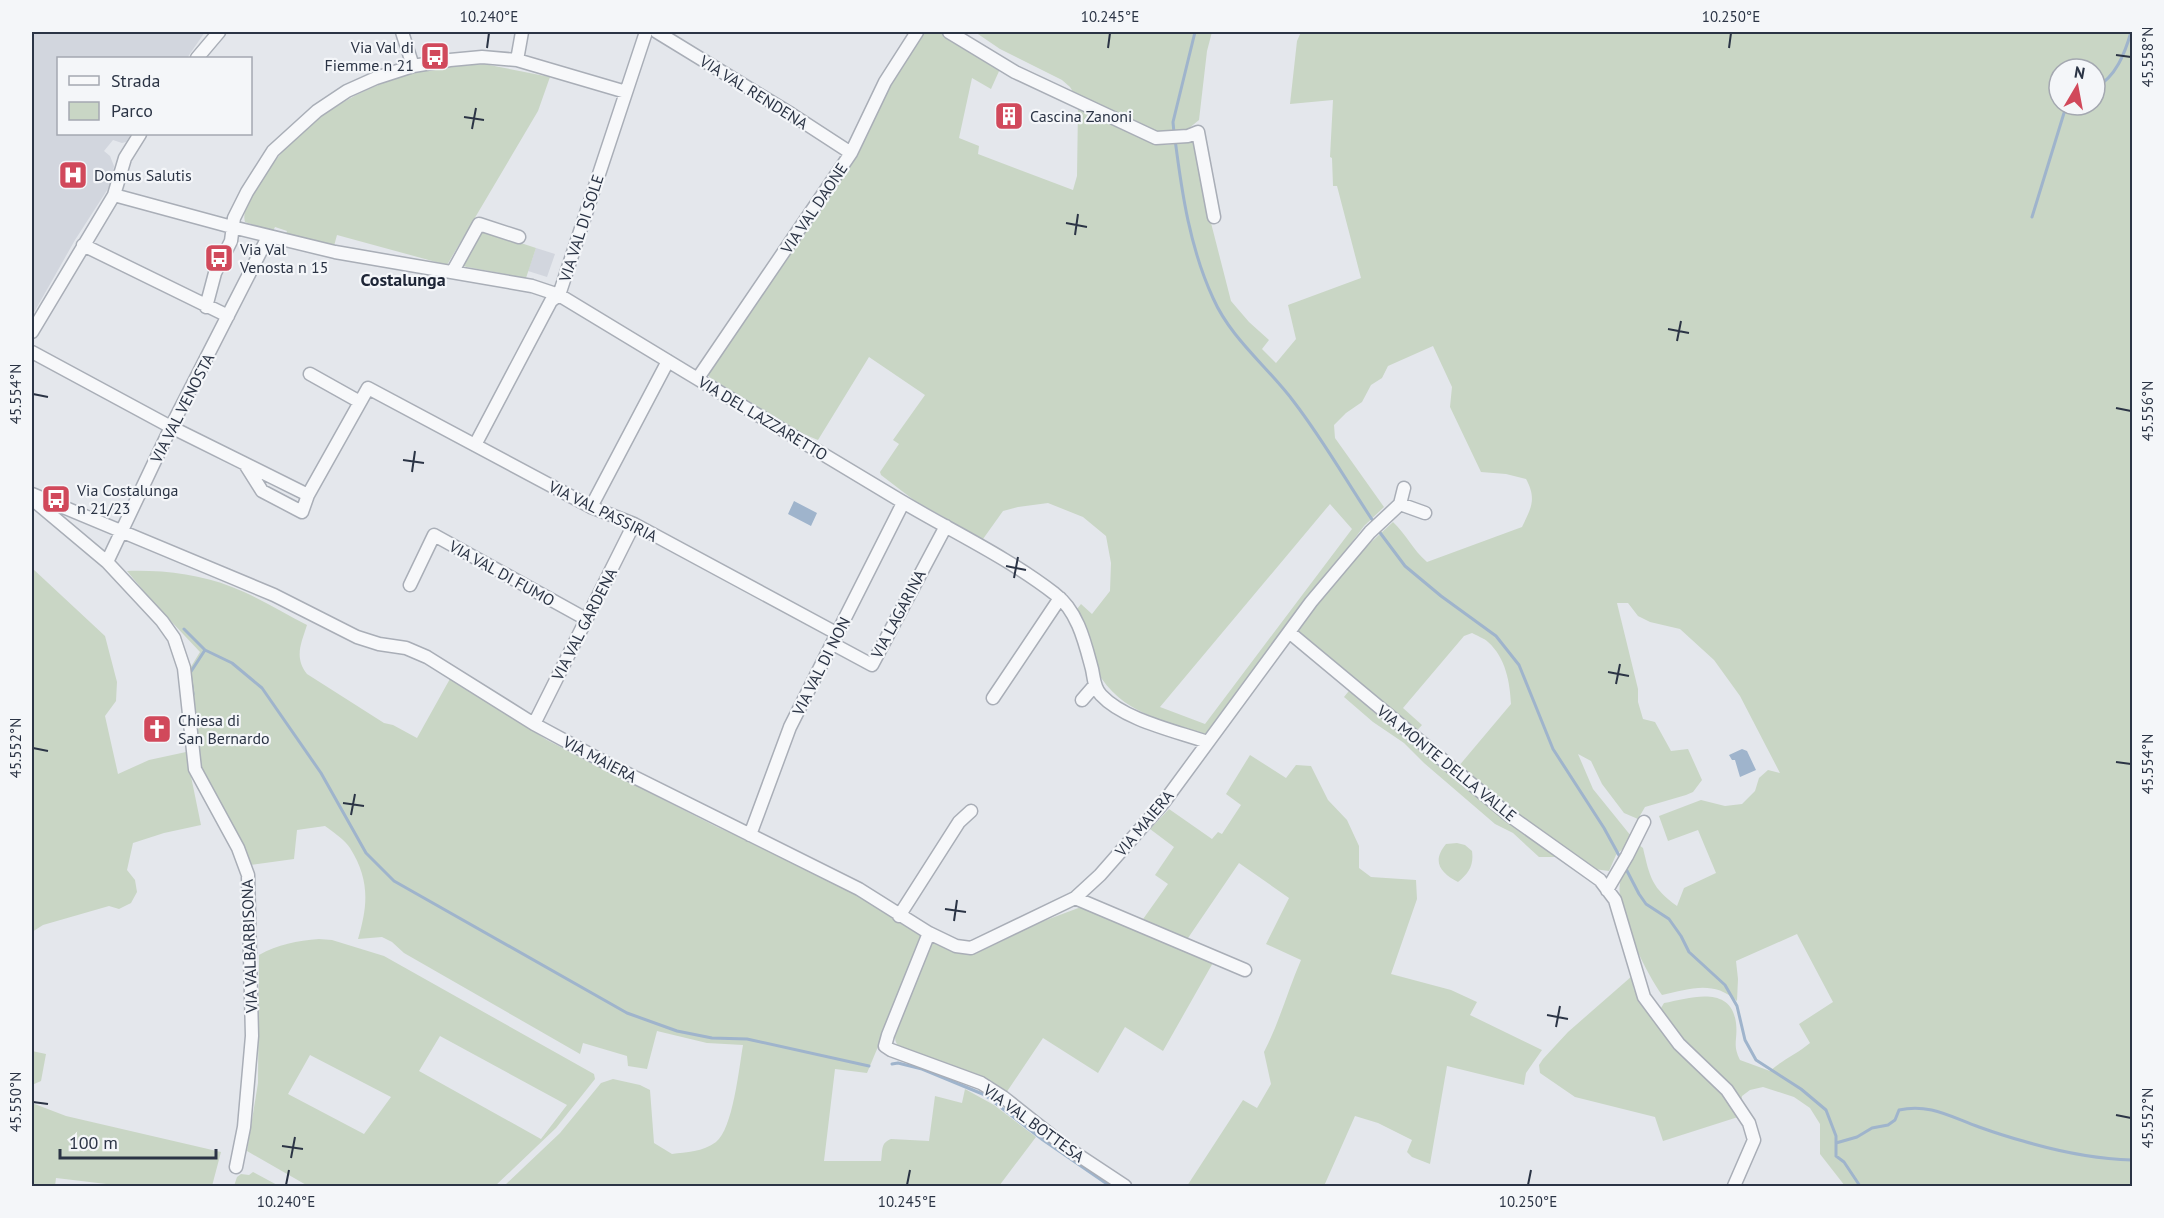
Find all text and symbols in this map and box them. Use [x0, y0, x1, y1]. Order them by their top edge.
text: 10.240°E [460, 7, 518, 26]
text: 10.245°E [1081, 7, 1139, 26]
text: 10.250°E [1702, 7, 1760, 26]
text: 45.558°N [2138, 27, 2157, 87]
place label: Via Val di Fiemme n 21 [324, 37, 414, 75]
bus stop icon: Via Val di Fiemme n 21 [419, 40, 451, 72]
street label: VIA VAL RENDENA [695, 50, 812, 134]
legend [57, 57, 252, 135]
north arrow [2047, 57, 2107, 117]
text: N [2073, 61, 2087, 83]
text: Strada [111, 69, 160, 92]
text: Parco [111, 99, 153, 122]
building icon: Cascina Zanoni [993, 100, 1025, 132]
place label: Cascina Zanoni [1030, 106, 1132, 126]
hospital icon: Domus Salutis [57, 159, 89, 191]
street label: VIA VAL DAONE [776, 159, 852, 258]
place label: Domus Salutis [94, 165, 192, 185]
street label: VIA VAL DI SOLE [554, 172, 608, 285]
place label: Via Val Venosta n 15 [239, 239, 328, 277]
bus stop icon: Via Val Venosta n 15 [203, 242, 235, 274]
district label: Costalunga [360, 268, 446, 291]
street label: VIA VAL VENOSTA [145, 349, 219, 467]
text: 45.554°N [6, 364, 25, 424]
street label: VIA DEL LAZZARETTO [694, 371, 831, 465]
text: 45.556°N [2138, 381, 2157, 441]
street label: VIA VAL PASSIRIA [545, 476, 661, 546]
place label: Via Costalunga n 21/23 [76, 480, 178, 518]
bus stop icon: Via Costalunga n 21/23 [40, 483, 72, 515]
street label: VIA VAL DI FUMO [445, 535, 558, 610]
street label: VIA VAL GARDENA [547, 564, 621, 685]
street label: VIA LAGARINA [866, 566, 930, 663]
street label: VIA VAL DI NON [787, 613, 854, 719]
street label: VIA MONTE DELLA VALLE [1372, 700, 1521, 825]
place label: Chiesa di San Bernardo [178, 710, 270, 748]
church icon: Chiesa di San Bernardo [141, 713, 173, 745]
text: 45.552°N [6, 718, 25, 778]
street label: VIA MAIERA [559, 731, 641, 787]
text: 45.554°N [2138, 734, 2157, 794]
street label: VIA MAIERA [1110, 785, 1178, 861]
street label: VIA VALBARBISONA [237, 878, 261, 1014]
text: 45.550°N [6, 1072, 25, 1132]
street label: VIA VAL BOTTESA [979, 1079, 1089, 1167]
text: 45.552°N [2138, 1088, 2157, 1148]
scale bar [60, 1122, 216, 1160]
text: 100 m [69, 1131, 118, 1154]
text: 10.240°E [257, 1192, 315, 1211]
text: 10.245°E [878, 1192, 936, 1211]
text: 10.250°E [1499, 1192, 1557, 1211]

